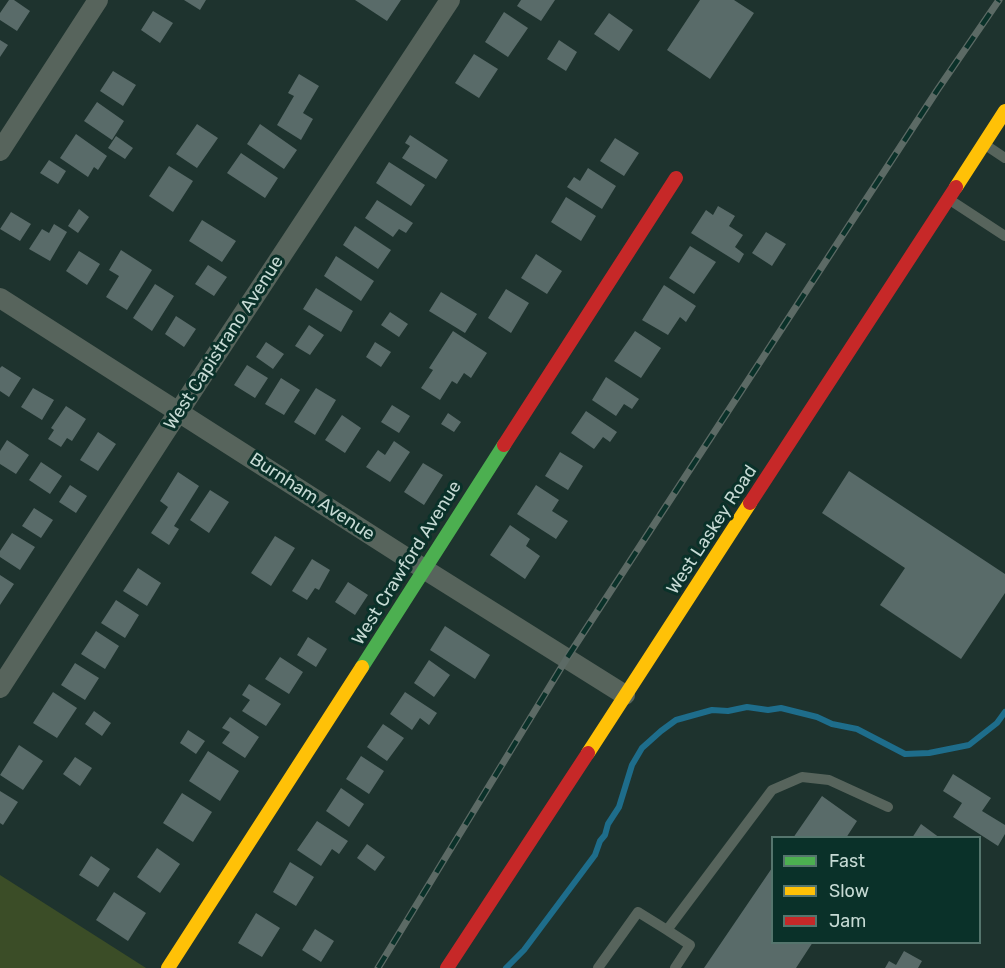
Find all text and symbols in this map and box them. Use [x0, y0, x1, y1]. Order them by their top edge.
street label: West Capistrano Avenue [160, 252, 288, 434]
street label: Burnham Avenue [245, 448, 379, 546]
street label: West Laskey Road [662, 461, 762, 599]
street label: West Crawford Avenue [348, 477, 466, 649]
legend [771, 836, 981, 944]
text: Fast [829, 850, 865, 872]
text: Slow [829, 880, 869, 902]
text: Jam [829, 910, 866, 932]

